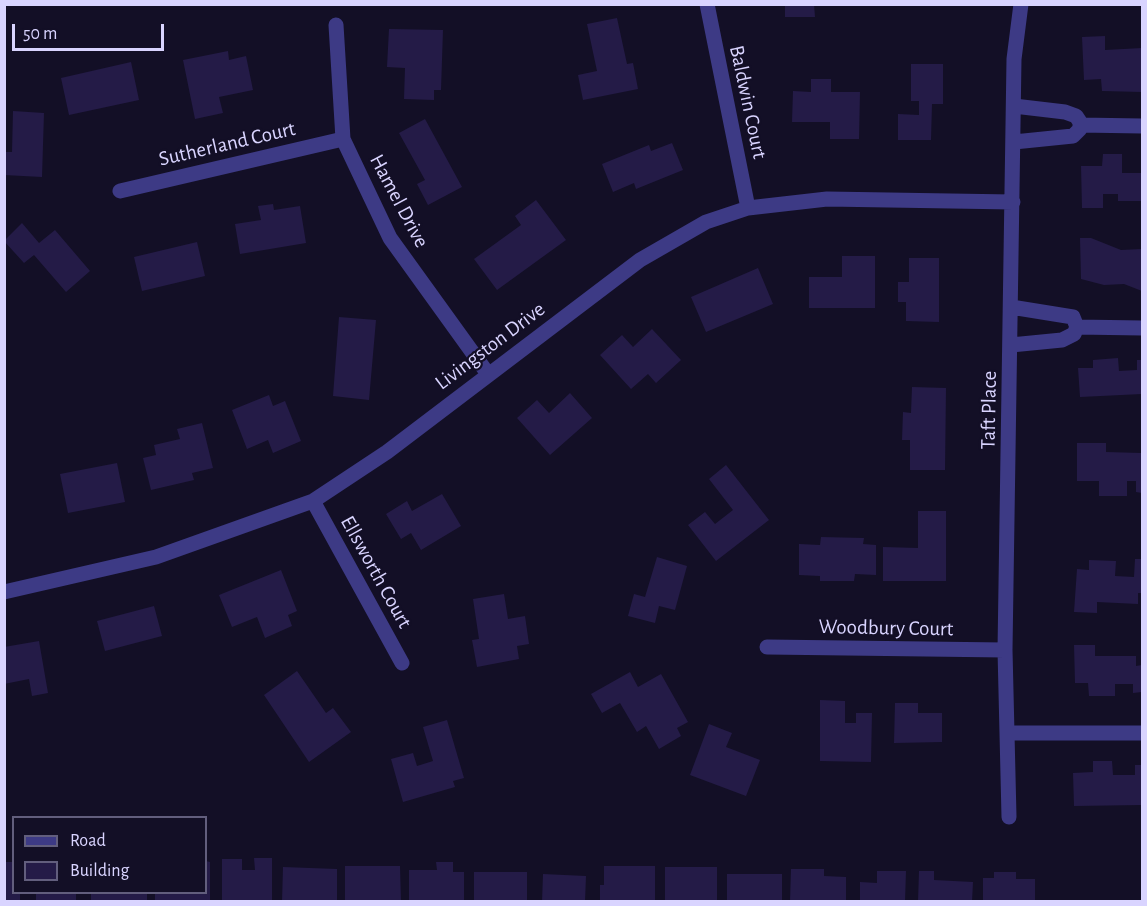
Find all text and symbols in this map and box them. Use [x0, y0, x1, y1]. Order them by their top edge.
scale bar [15, 12, 166, 50]
text: 50 m [23, 25, 57, 43]
street label: Baldwin Court [724, 43, 772, 161]
street label: Sutherland Court [156, 116, 298, 172]
street label: Hamel Drive [364, 150, 434, 252]
street label: Livingston Drive [430, 296, 550, 396]
street label: Taft Place [976, 370, 1002, 450]
street label: Ellsworth Court [335, 511, 417, 633]
street label: Woodbury Court [818, 614, 954, 642]
legend [12, 816, 207, 894]
text: Road [70, 832, 106, 850]
text: Building [70, 862, 129, 880]

